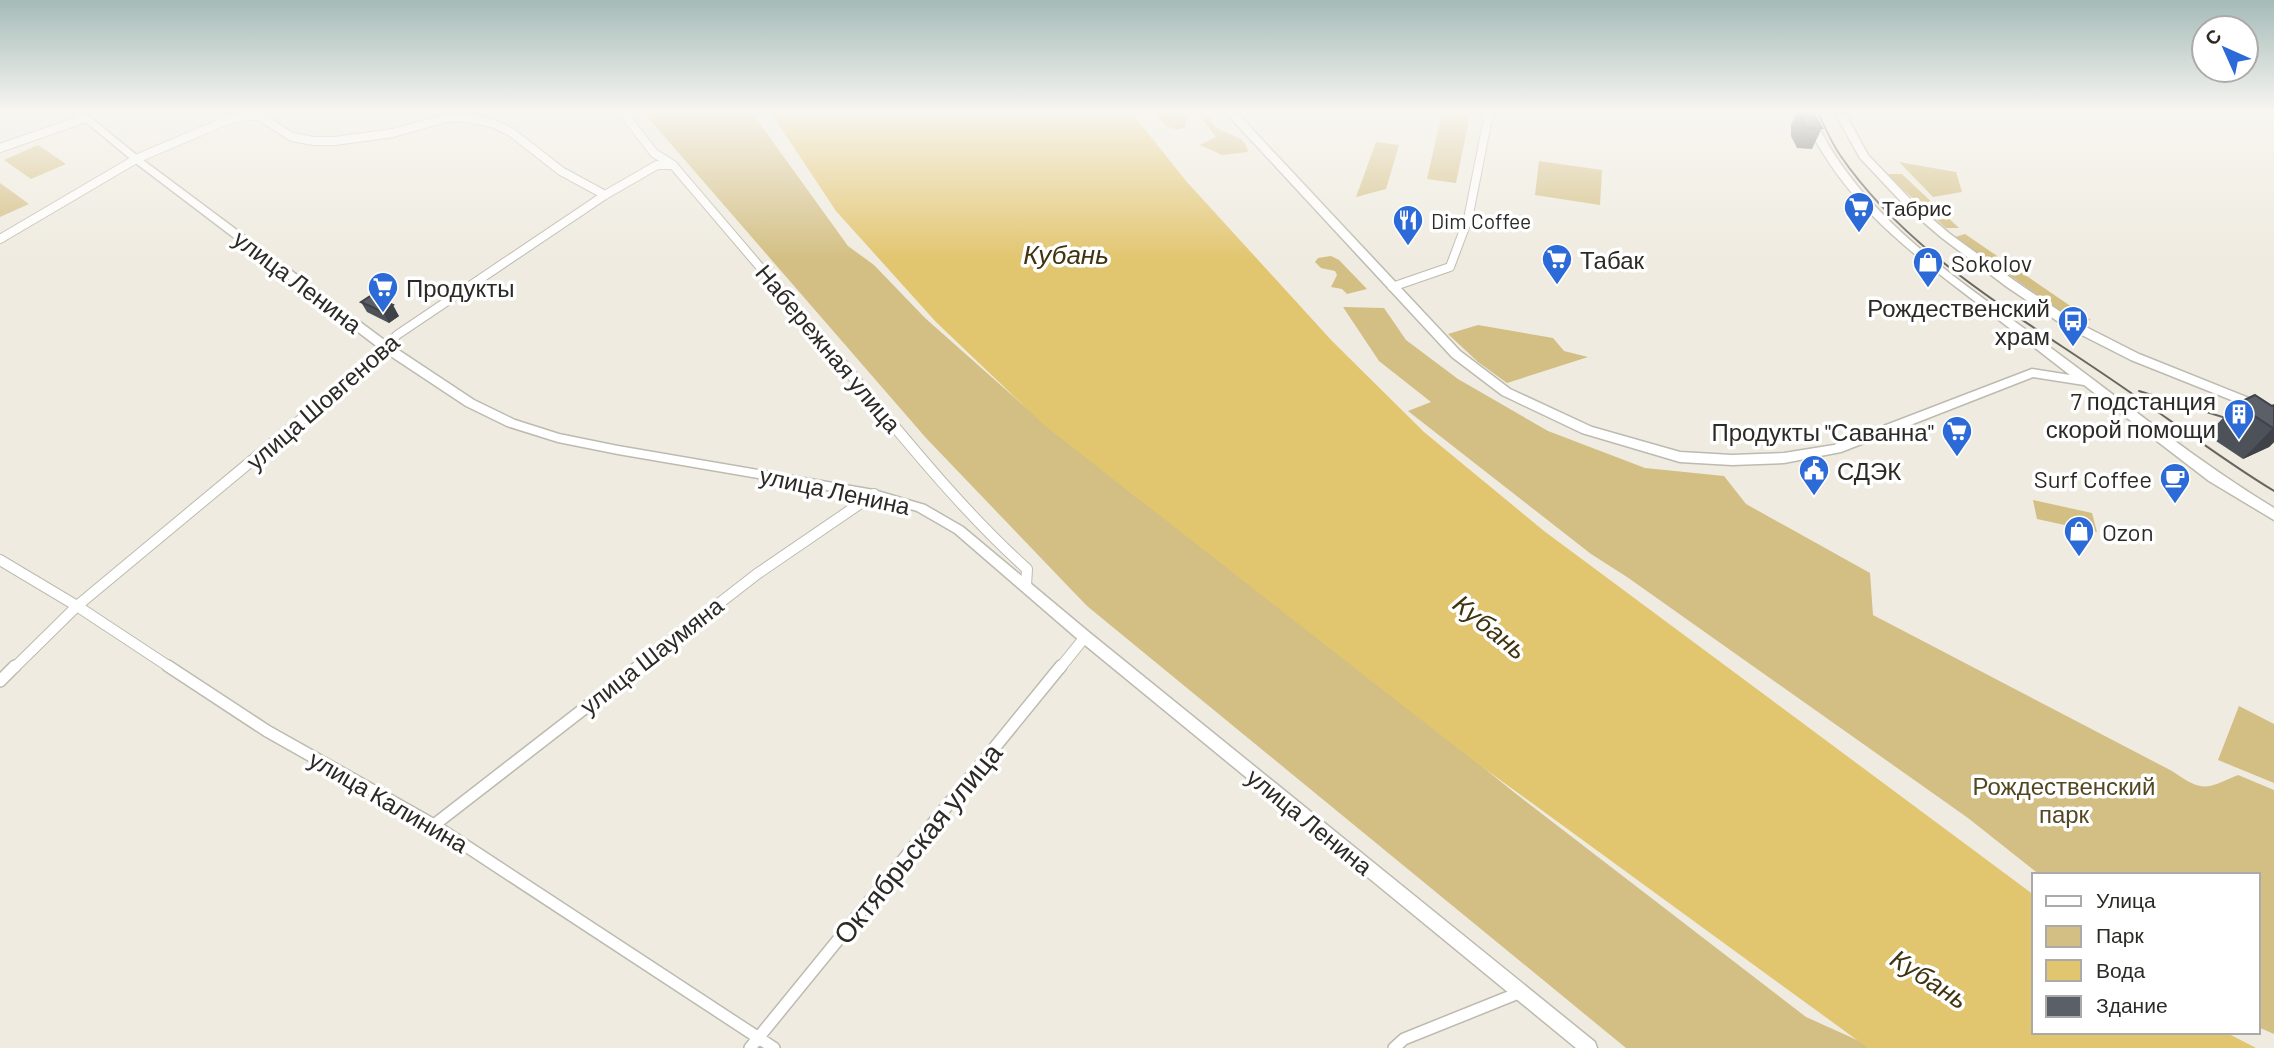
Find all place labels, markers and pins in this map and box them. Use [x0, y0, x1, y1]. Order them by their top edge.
supermarket icon: Табрис [1842, 190, 1876, 234]
place label: Табрис [1882, 195, 1952, 220]
restaurant icon: Dim Coffee [1391, 203, 1425, 247]
place label: Dim Coffee [1431, 208, 1531, 233]
supermarket icon: Табак [1540, 242, 1574, 286]
place label: Табак [1580, 245, 1644, 274]
shop icon: Sokolov [1911, 245, 1945, 289]
place label: Sokolov [1951, 248, 2032, 277]
supermarket icon: Продукты [366, 270, 400, 314]
place label: Продукты [406, 273, 514, 302]
place label: Рождественский храм [1867, 293, 2050, 350]
bus stop icon: Рождественский храм [2056, 304, 2090, 348]
place label: 7 подстанция скорой помощи [2046, 386, 2216, 443]
building icon: 7 подстанция скорой помощи [2222, 397, 2256, 441]
supermarket icon: Продукты "Саванна" [1940, 414, 1974, 458]
place label: Продукты "Саванна" [1712, 417, 1934, 446]
public building icon: СДЭК [1797, 453, 1831, 497]
place label: СДЭК [1837, 456, 1901, 485]
cafe icon: Surf Coffee [2158, 461, 2192, 505]
place label: Surf Coffee [2034, 464, 2152, 493]
shop icon: Ozon [2062, 514, 2096, 558]
place label: Ozon [2102, 517, 2154, 546]

